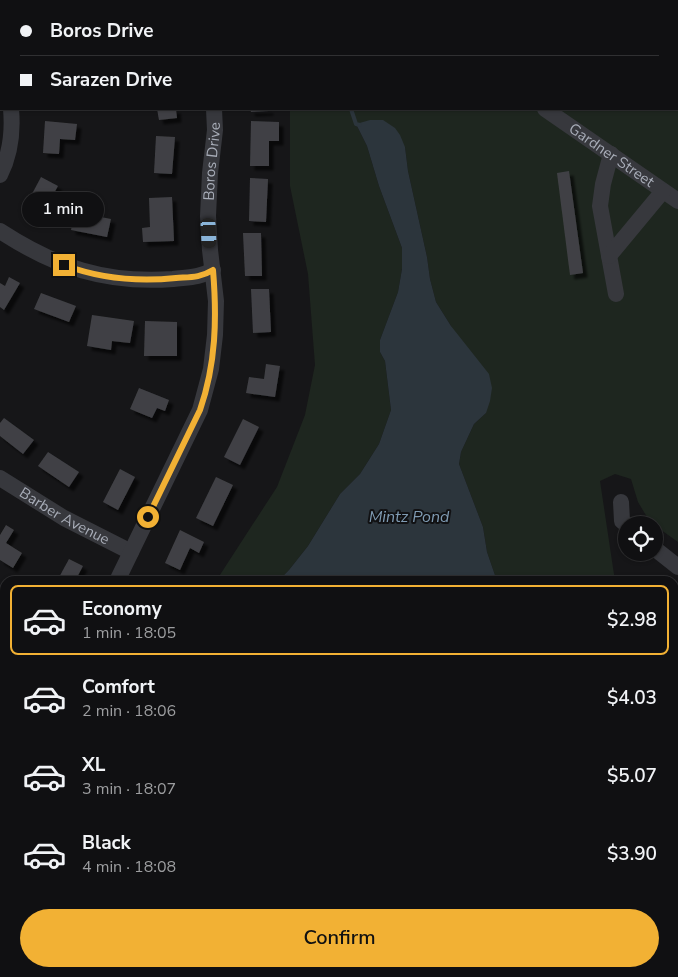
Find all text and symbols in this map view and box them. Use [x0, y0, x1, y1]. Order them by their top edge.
text: Boros Drive [50, 18, 154, 44]
text: Sarazen Drive [50, 67, 172, 93]
street label: Gardner Street [565, 119, 659, 192]
street label: Boros Drive [199, 122, 225, 201]
callout: 1 min [23, 192, 105, 228]
text: 1 min [43, 198, 83, 220]
car [200, 218, 217, 248]
route end [53, 254, 75, 276]
street label: Barber Avenue [16, 483, 113, 549]
route start [137, 506, 159, 528]
water label: Mintz Pond [369, 506, 450, 528]
map controls [618, 516, 663, 561]
button: locate [618, 516, 663, 561]
text: Economy [82, 596, 162, 622]
icon: car [22, 598, 67, 643]
text: $2.98 [607, 607, 657, 633]
text: 1 min · 18:05 [82, 622, 176, 644]
text: Comfort [82, 674, 155, 700]
icon: car [22, 676, 67, 721]
text: $4.03 [607, 685, 657, 711]
text: 2 min · 18:06 [82, 700, 176, 722]
text: XL [82, 752, 105, 778]
icon: car [22, 754, 67, 799]
text: $5.07 [607, 763, 657, 789]
text: 3 min · 18:07 [82, 778, 176, 800]
text: Black [82, 830, 131, 856]
icon: car [22, 832, 67, 877]
text: $3.90 [607, 841, 657, 867]
text: 4 min · 18:08 [82, 856, 176, 878]
button: Confirm [20, 909, 659, 967]

